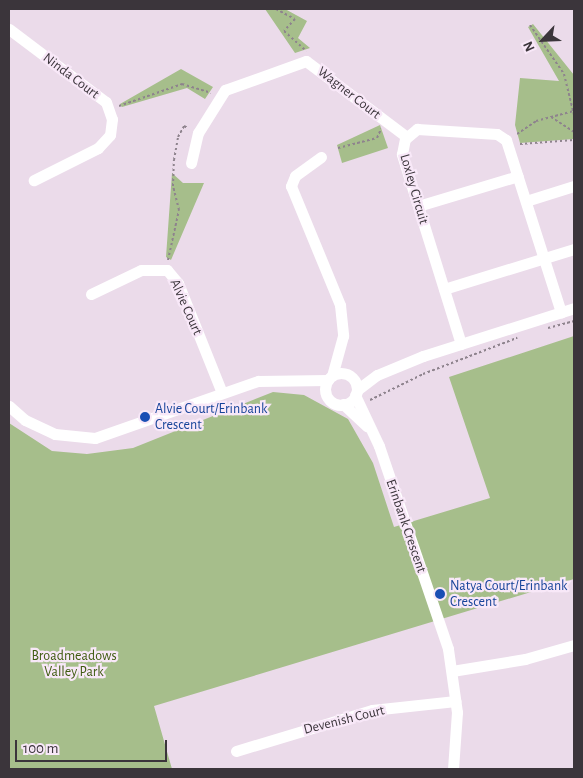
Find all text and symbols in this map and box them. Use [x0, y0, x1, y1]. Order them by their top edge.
north arrow [518, 15, 568, 65]
text: N [521, 39, 538, 54]
street label: Ninda Court [40, 49, 102, 103]
street label: Wagner Court [314, 63, 384, 123]
street label: Loxley Circuit [396, 152, 432, 226]
street label: Alvie Court [166, 276, 206, 338]
place label: Alvie Court/Erinbank Crescent [155, 401, 267, 434]
marker: Alvie Court/Erinbank Crescent [139, 411, 151, 423]
street label: Erinbank Crescent [382, 477, 430, 575]
place label: Natya Court/Erinbank Crescent [450, 578, 568, 610]
marker: Natya Court/Erinbank Crescent [434, 588, 446, 600]
park label: Broadmeadows Valley Park [31, 648, 117, 680]
street label: Devenish Court [302, 702, 386, 738]
scale bar [18, 730, 170, 762]
text: 100 m [23, 741, 58, 756]

